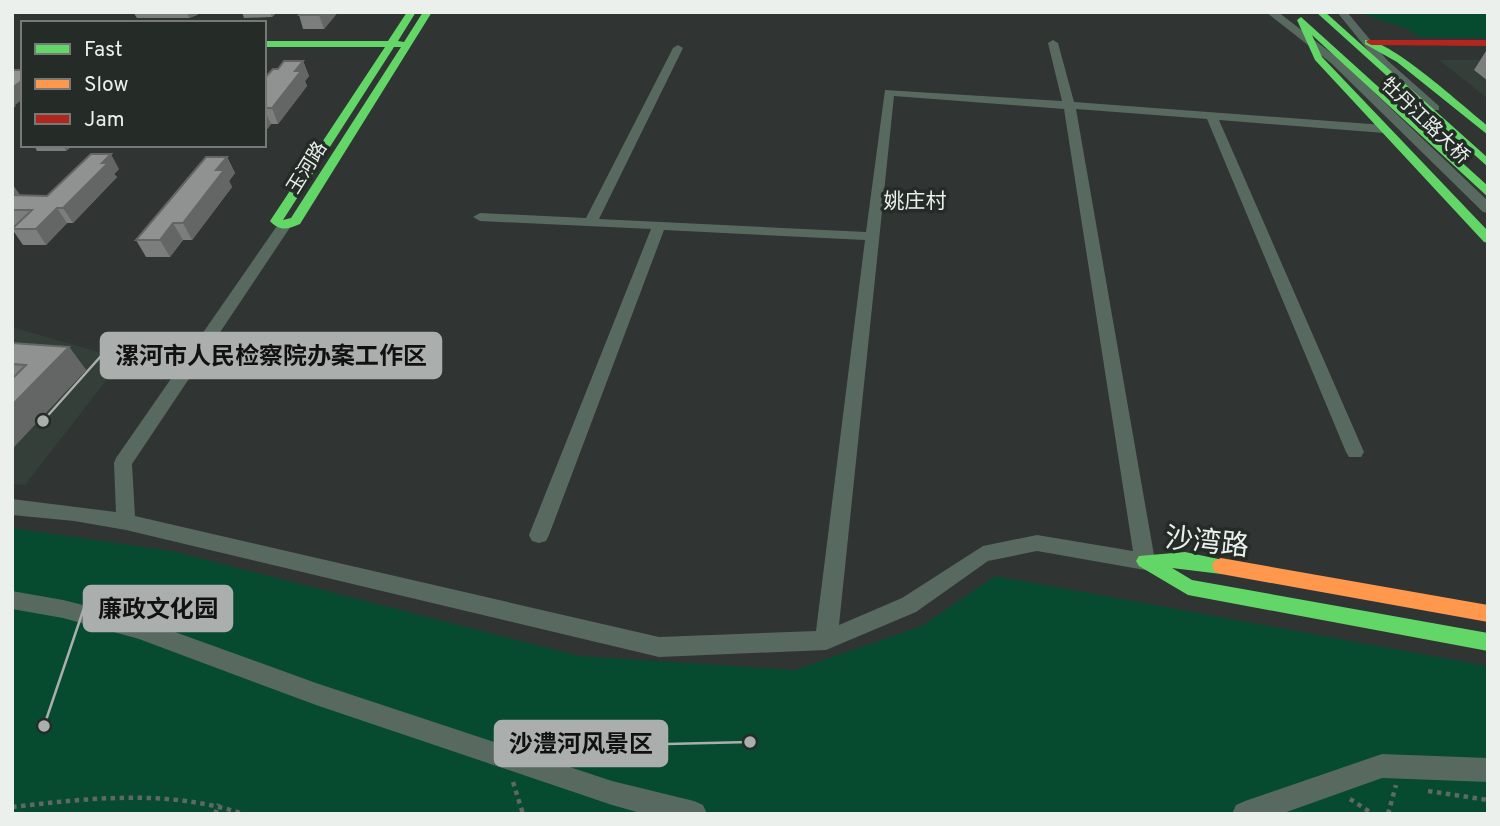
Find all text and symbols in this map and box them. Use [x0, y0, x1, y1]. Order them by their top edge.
legend [21, 21, 266, 147]
text: Fast [84, 37, 123, 64]
text: Slow [84, 72, 129, 99]
street label: 牡丹江路大桥 [1375, 73, 1474, 170]
text: Jam [84, 107, 125, 134]
street label: 玉河路 [282, 138, 333, 199]
district label: 姚庄村 [884, 189, 947, 216]
callout: 漯河市人民检察院办案工作区 [101, 333, 441, 378]
text: 漯河市人民检察院办案工作区 [115, 343, 427, 373]
street label: 沙湾路 [1163, 522, 1250, 566]
callout: 廉政文化园 [84, 586, 232, 631]
text: 廉政文化园 [98, 596, 218, 626]
callout: 沙澧河风景区 [495, 721, 667, 766]
text: 沙澧河风景区 [509, 731, 653, 761]

